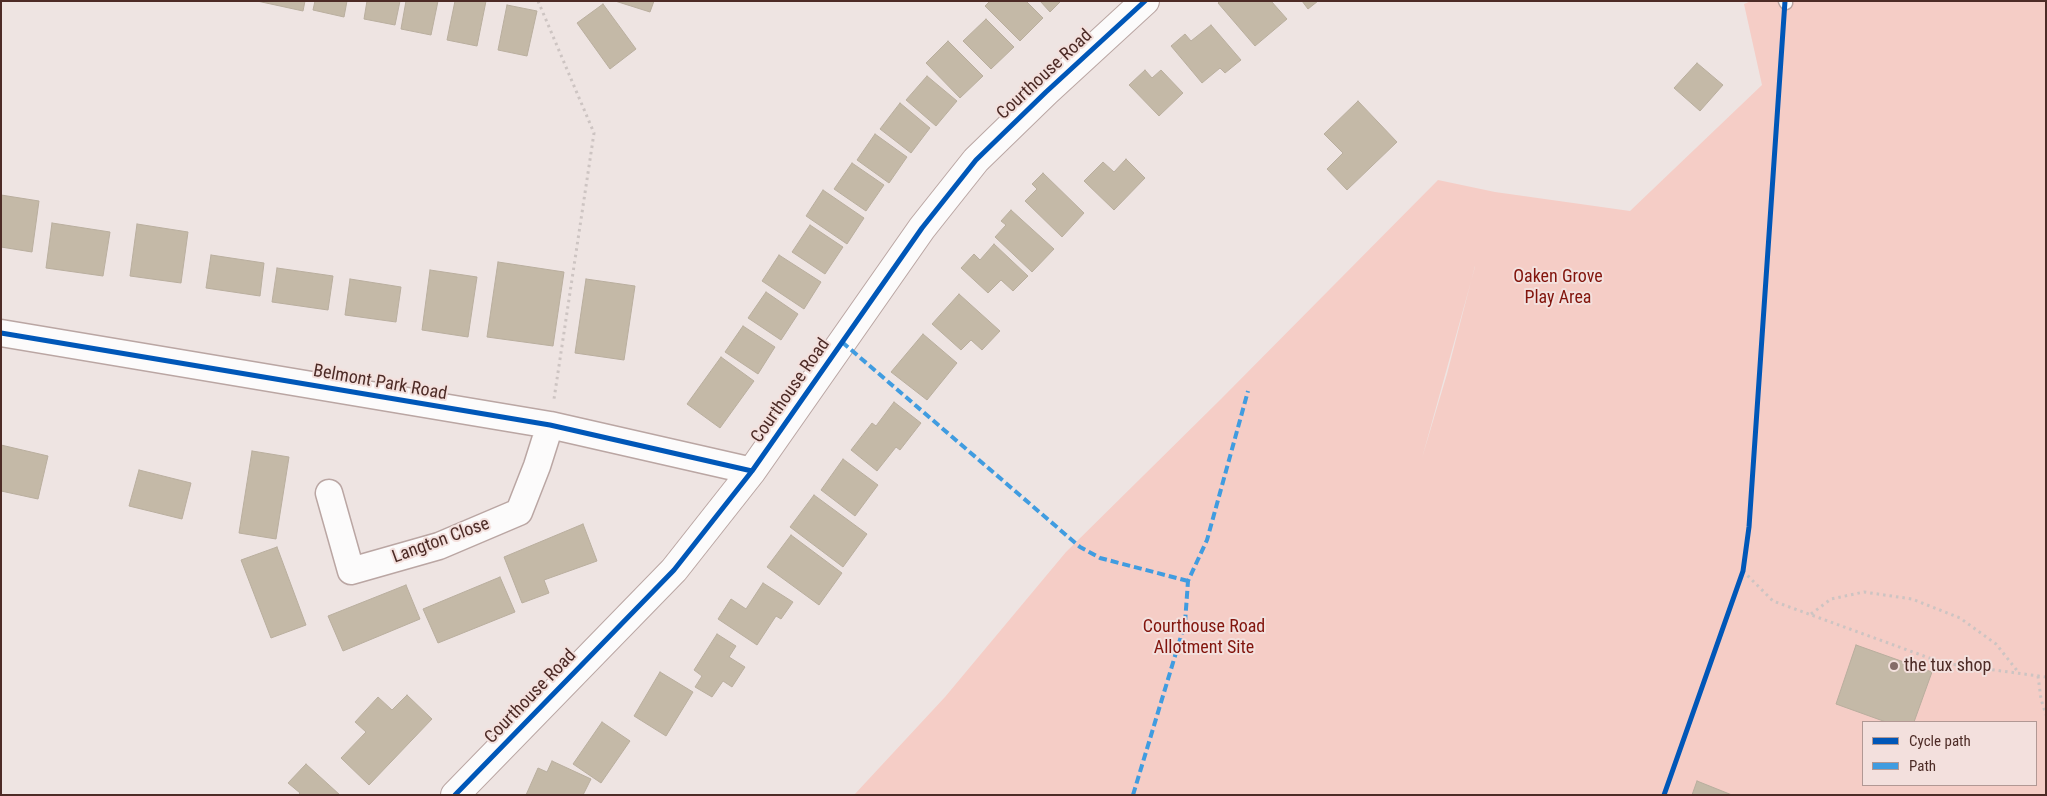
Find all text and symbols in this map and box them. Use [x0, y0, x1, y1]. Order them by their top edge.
street label: Courthouse Road [993, 25, 1097, 125]
park label: Oaken Grove Play Area [1513, 266, 1603, 308]
street label: Courthouse Road [747, 335, 835, 447]
street label: Belmont Park Road [311, 361, 449, 405]
street label: Langton Close [389, 513, 493, 569]
park label: Courthouse Road Allotment Site [1143, 616, 1265, 659]
street label: Courthouse Road [481, 645, 581, 749]
place label: the tux shop [1904, 655, 1991, 677]
marker: the tux shop [1888, 660, 1900, 672]
legend [1862, 721, 2037, 786]
text: Cycle path [1909, 732, 1971, 750]
text: Path [1909, 757, 1936, 775]

